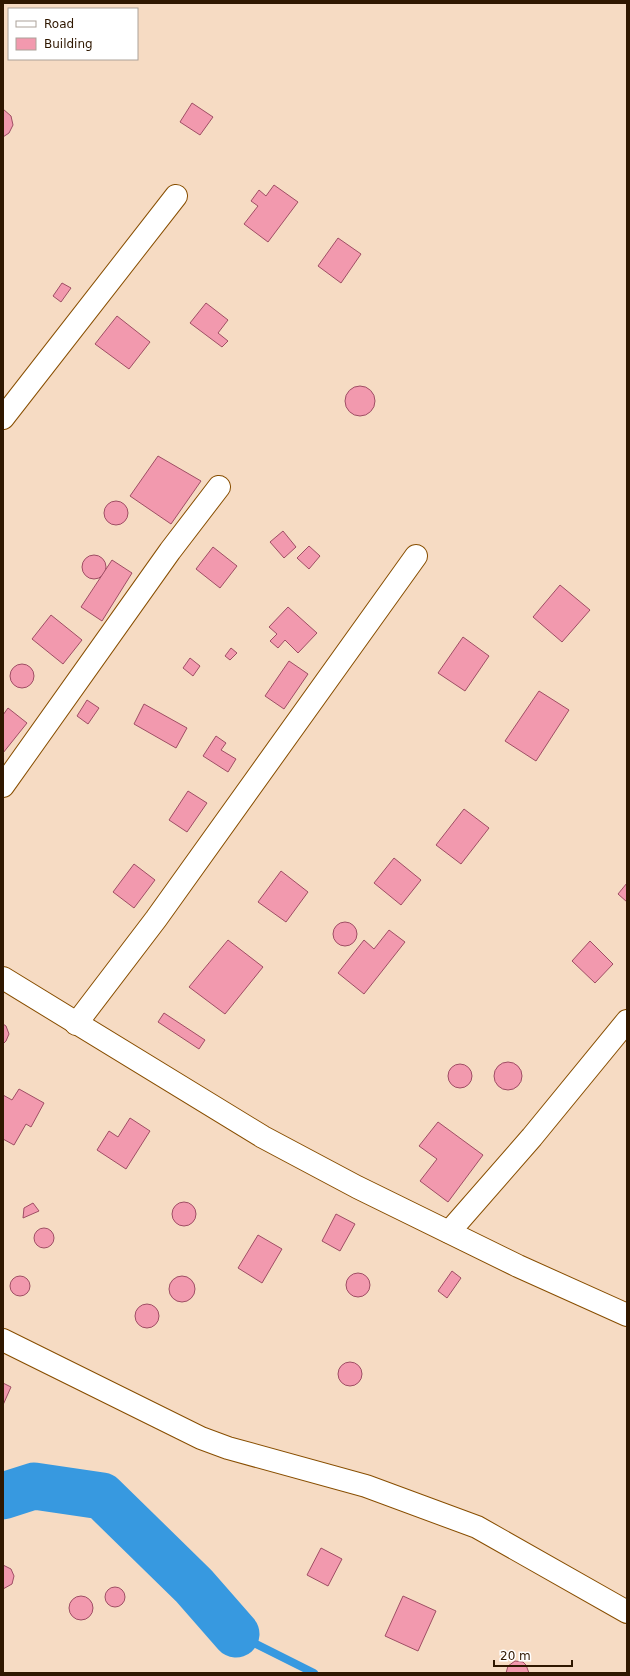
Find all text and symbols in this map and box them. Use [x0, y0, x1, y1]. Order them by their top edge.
legend [8, 8, 138, 60]
text: Road [44, 17, 74, 31]
text: Building [44, 37, 93, 51]
scale bar [494, 1642, 572, 1668]
text: 20 m [500, 1649, 531, 1663]

